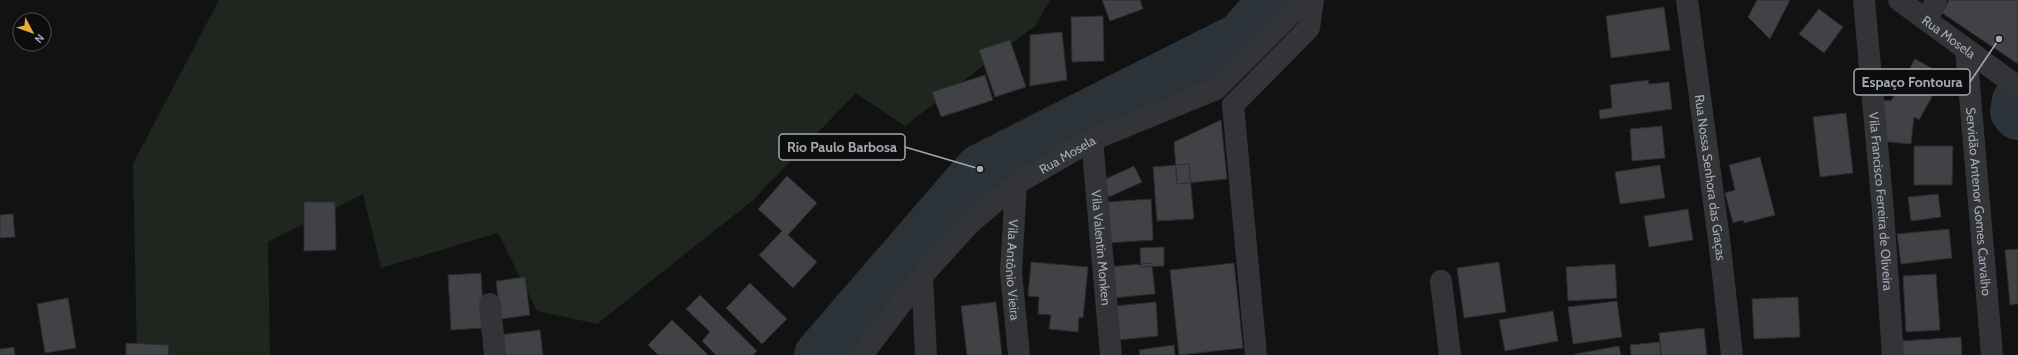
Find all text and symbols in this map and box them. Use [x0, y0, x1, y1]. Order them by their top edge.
north arrow [12, 12, 52, 52]
street label: Rua Mosela [1919, 12, 1980, 62]
text: N [32, 31, 47, 46]
callout: Espaço Fontoura [1854, 69, 1970, 95]
text: Espaço Fontoura [1862, 73, 1962, 91]
street label: Rua Nossa Senhora das Graças [1692, 94, 1729, 262]
street label: Servidão Antenor Gomes Carvalho [1963, 107, 1995, 296]
street label: Vila Francisco Ferreira de Oliveira [1866, 111, 1897, 292]
street label: Rua Mosela [1036, 131, 1099, 177]
callout: Rio Paulo Barbosa [779, 134, 905, 160]
text: Rio Paulo Barbosa [787, 138, 897, 156]
street label: Vila Valentin Monken [1088, 189, 1115, 306]
street label: Vila Antônio Vieira [1003, 219, 1024, 322]

